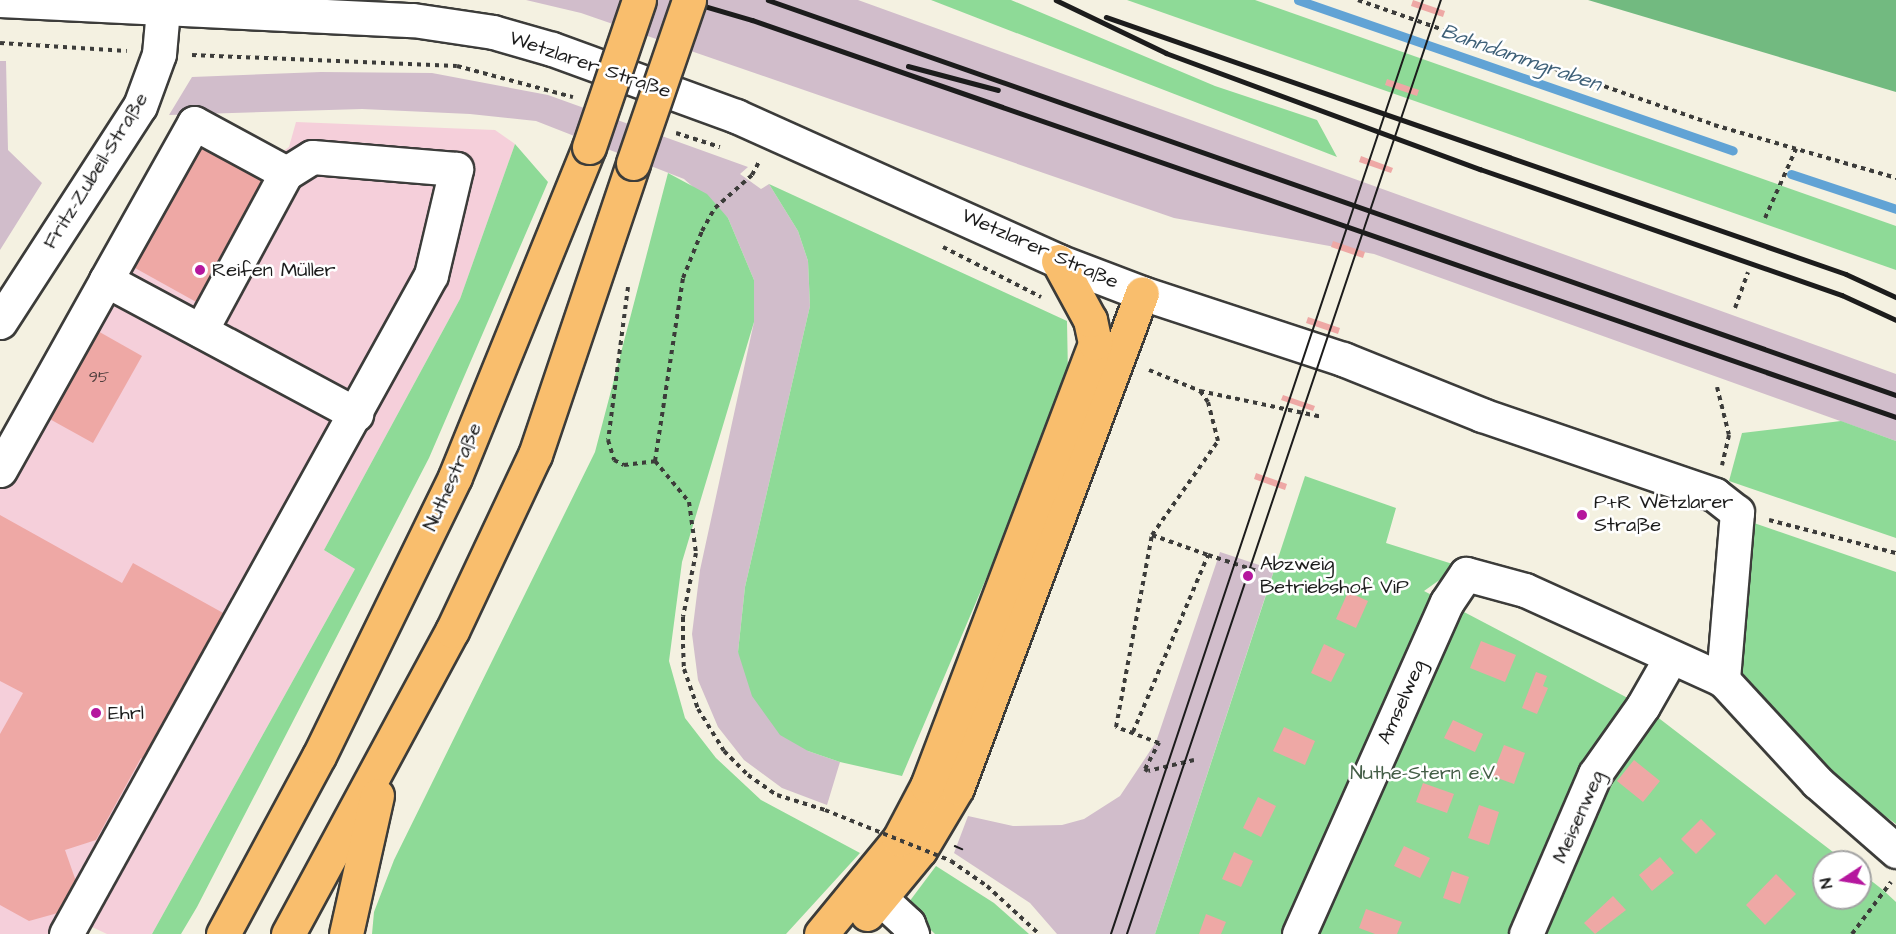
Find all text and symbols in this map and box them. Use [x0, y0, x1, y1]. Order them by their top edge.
water label: Bahndammgraben [1438, 19, 1604, 97]
street label: Wetzlarer Straße [506, 26, 674, 104]
street label: Fritz-Zubeil-Straße [38, 88, 154, 254]
street label: Wetzlarer Straße [958, 204, 1122, 294]
place label: Reifen Müller [212, 258, 336, 282]
marker: Reifen Müller [193, 263, 207, 277]
house number: 95 [89, 367, 109, 387]
street label: Nuthestraße [418, 419, 488, 535]
place label: P+R Wetzlarer Straße [1594, 491, 1733, 538]
marker: P+R Wetzlarer Straße [1575, 508, 1589, 522]
place label: Abzweig Betriebshof ViP [1260, 552, 1409, 599]
marker: Abzweig Betriebshof ViP [1241, 569, 1255, 583]
street label: Amselweg [1373, 656, 1431, 748]
place label: Ehrl [108, 701, 144, 725]
marker: Ehrl [89, 706, 103, 720]
park label: Nuthe-Stern e.V. [1350, 761, 1498, 785]
street label: Meisenweg [1548, 767, 1610, 867]
north arrow [1812, 850, 1872, 910]
text: N [1815, 876, 1838, 891]

